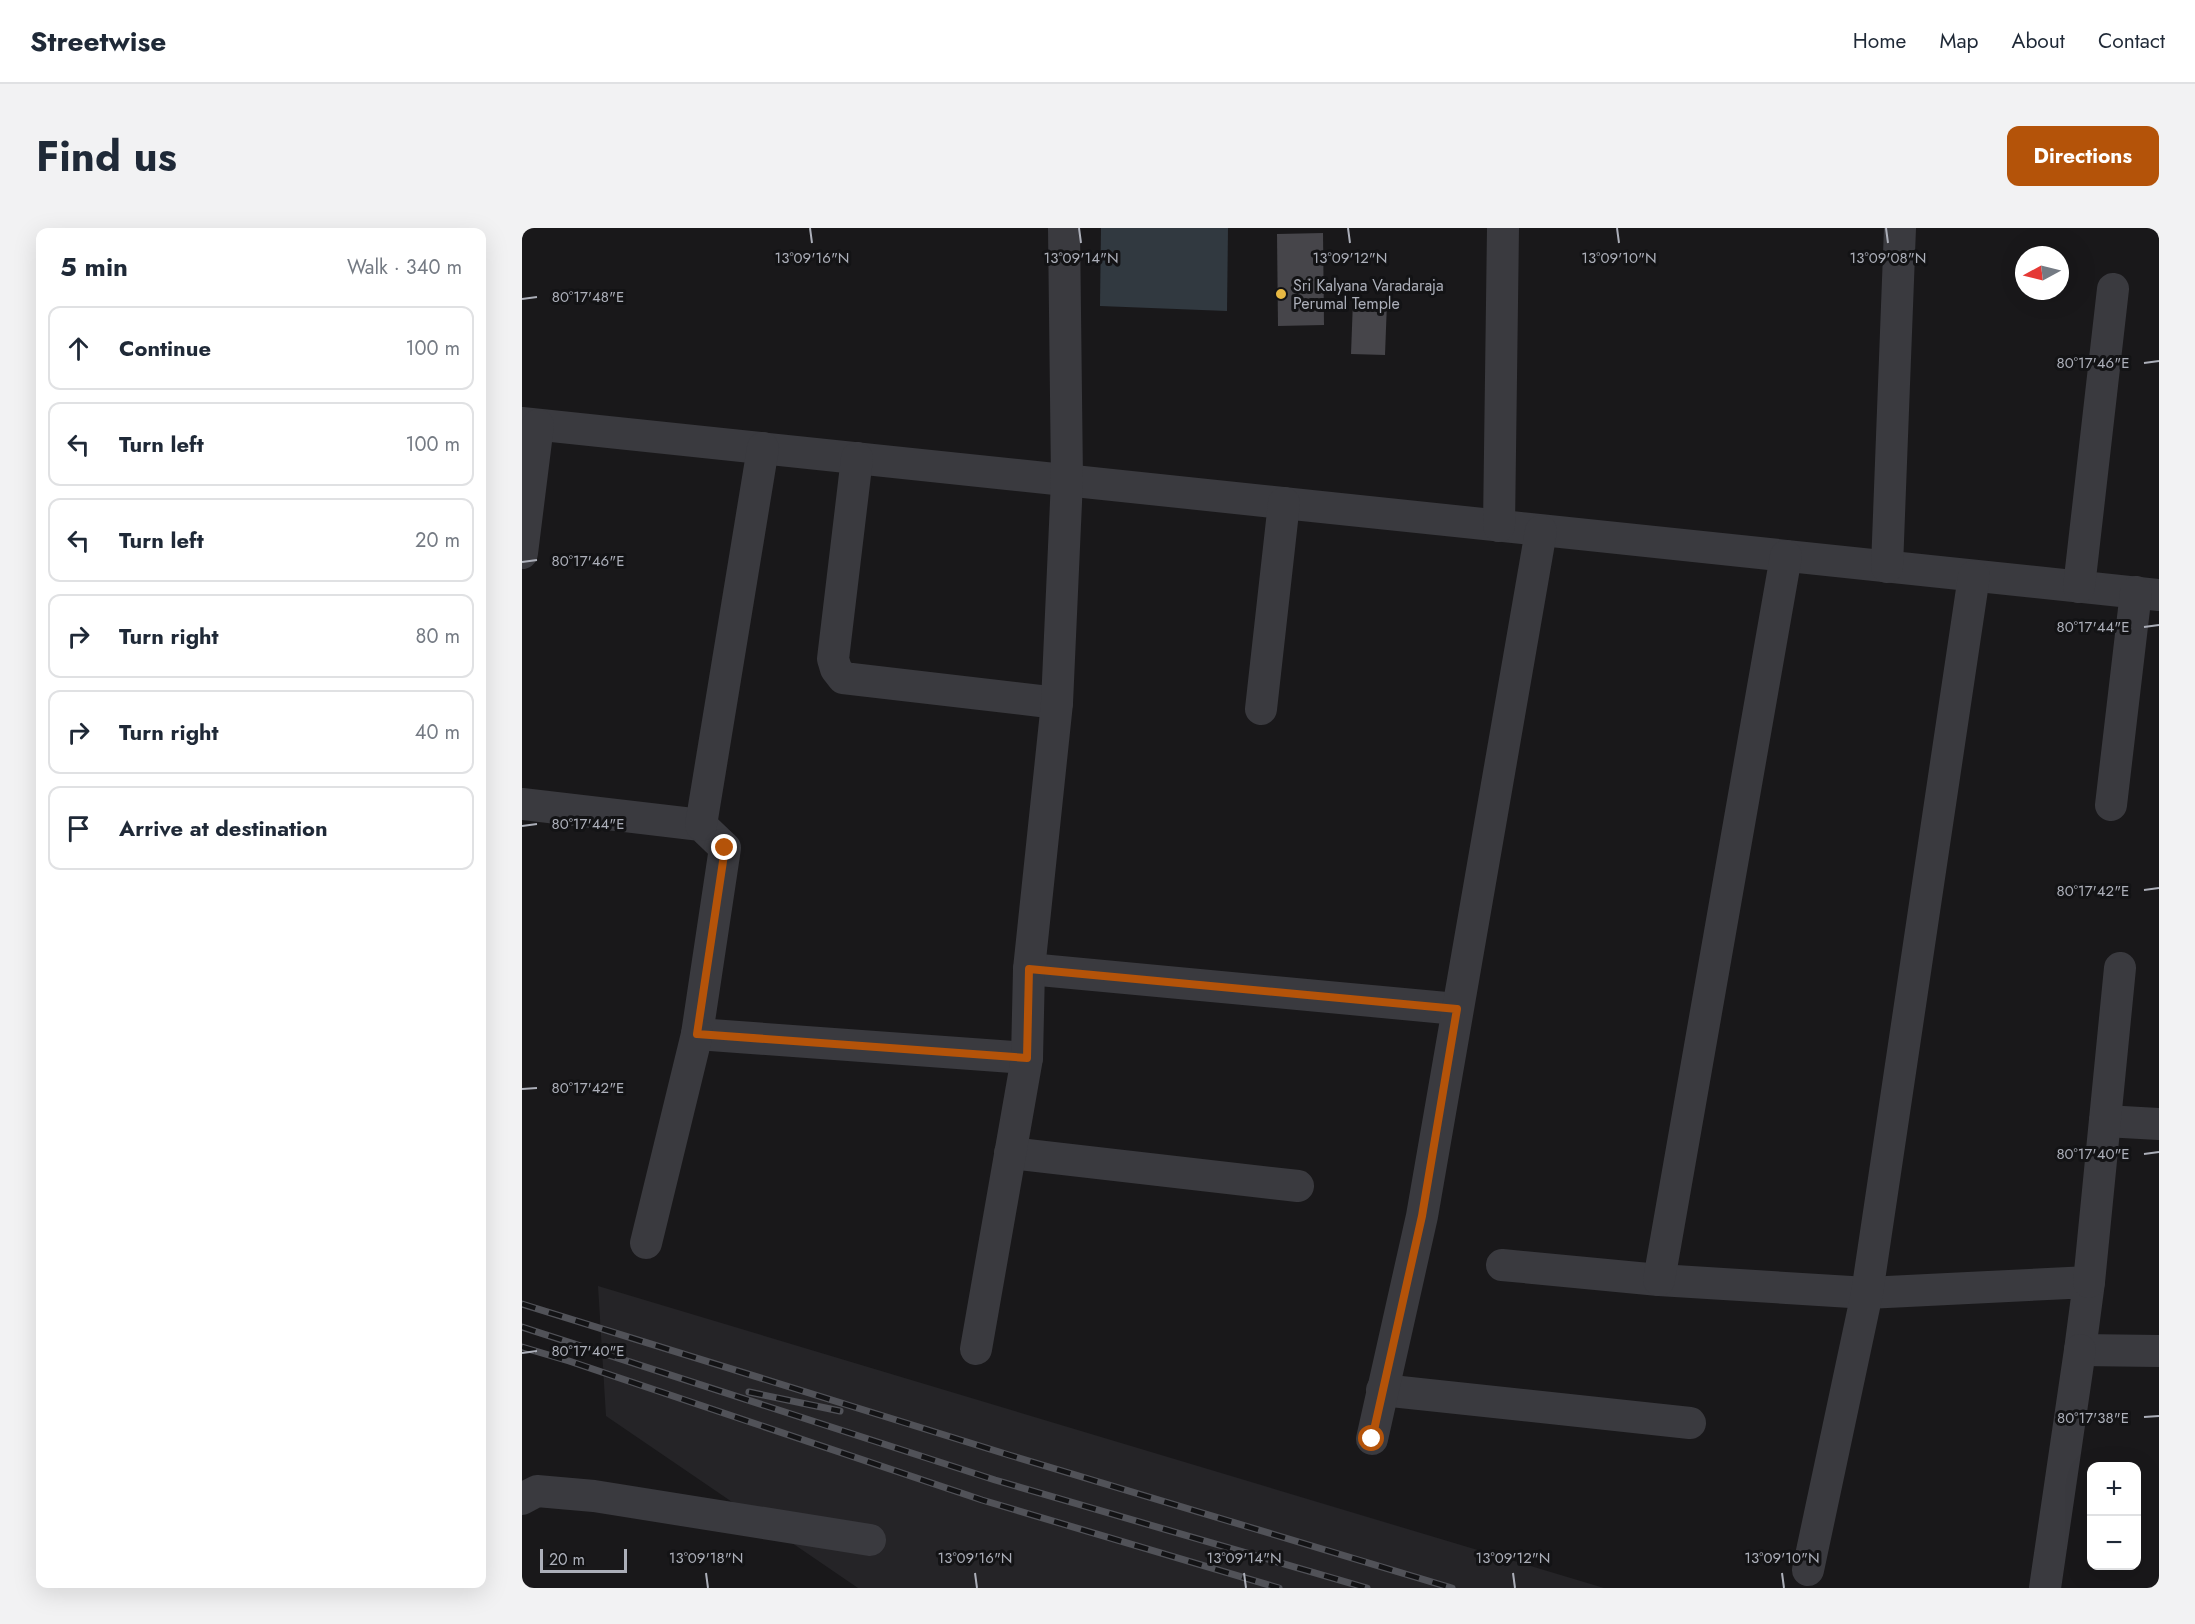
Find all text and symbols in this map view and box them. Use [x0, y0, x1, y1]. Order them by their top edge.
text: Streetwise [30, 21, 166, 62]
text: Home [1853, 26, 1906, 56]
text: Map [1939, 26, 1979, 56]
text: About [2012, 26, 2065, 56]
text: Contact [2098, 26, 2165, 56]
text: Find us [36, 126, 177, 187]
button: Directions [2007, 126, 2159, 186]
north arrow [2015, 246, 2069, 300]
text: 13°09'16"N [774, 247, 850, 269]
text: 13°09'14"N [1043, 247, 1119, 269]
text: 13°09'12"N [1313, 247, 1387, 269]
text: 13°09'10"N [1581, 247, 1657, 269]
text: 13°09'08"N [1850, 247, 1926, 269]
text: 5 min [60, 248, 128, 286]
text: Walk · 340 m [347, 253, 462, 282]
place label: Sri Kalyana Varadaraja Perumal Temple [1293, 274, 1444, 315]
text: 80°17'48"E [552, 286, 624, 308]
marker: Sri Kalyana Varadaraja Perumal Temple [1274, 287, 1288, 301]
icon: ahead [62, 332, 95, 365]
text: Continue [119, 332, 211, 364]
text: 100 m [405, 334, 460, 363]
text: 80°17'46"E [2057, 352, 2129, 374]
icon: left [62, 428, 95, 461]
text: Turn left [119, 428, 204, 460]
text: 100 m [405, 430, 460, 459]
icon: left [62, 524, 95, 557]
text: Turn left [119, 524, 204, 556]
text: 20 m [415, 526, 460, 555]
text: 80°17'46"E [552, 550, 624, 572]
text: 80°17'44"E [2057, 616, 2129, 638]
icon: right [62, 620, 95, 653]
text: Turn right [119, 620, 219, 652]
text: 80 m [415, 622, 460, 651]
icon: right [62, 716, 95, 749]
text: Turn right [119, 716, 219, 748]
text: 40 m [415, 718, 460, 747]
icon: arrive [62, 812, 95, 845]
text: Arrive at destination [119, 812, 328, 844]
text: 80°17'44"E [552, 813, 624, 835]
route end [711, 834, 737, 860]
text: 80°17'42"E [2057, 880, 2129, 902]
text: 80°17'42"E [552, 1077, 624, 1099]
text: 80°17'40"E [2056, 1143, 2130, 1165]
text: 80°17'40"E [551, 1340, 625, 1362]
text: 80°17'38"E [2057, 1407, 2129, 1429]
route start [1358, 1425, 1384, 1451]
map controls [2087, 1462, 2141, 1570]
button: + [2087, 1462, 2141, 1516]
button: − [2087, 1516, 2141, 1570]
scale bar [540, 1546, 627, 1574]
text: 13°09'18"N [669, 1547, 743, 1569]
text: 13°09'16"N [937, 1547, 1013, 1569]
text: 13°09'14"N [1206, 1547, 1282, 1569]
text: 13°09'12"N [1476, 1547, 1550, 1569]
text: 13°09'10"N [1744, 1547, 1820, 1569]
text: 20 m [549, 1548, 585, 1571]

